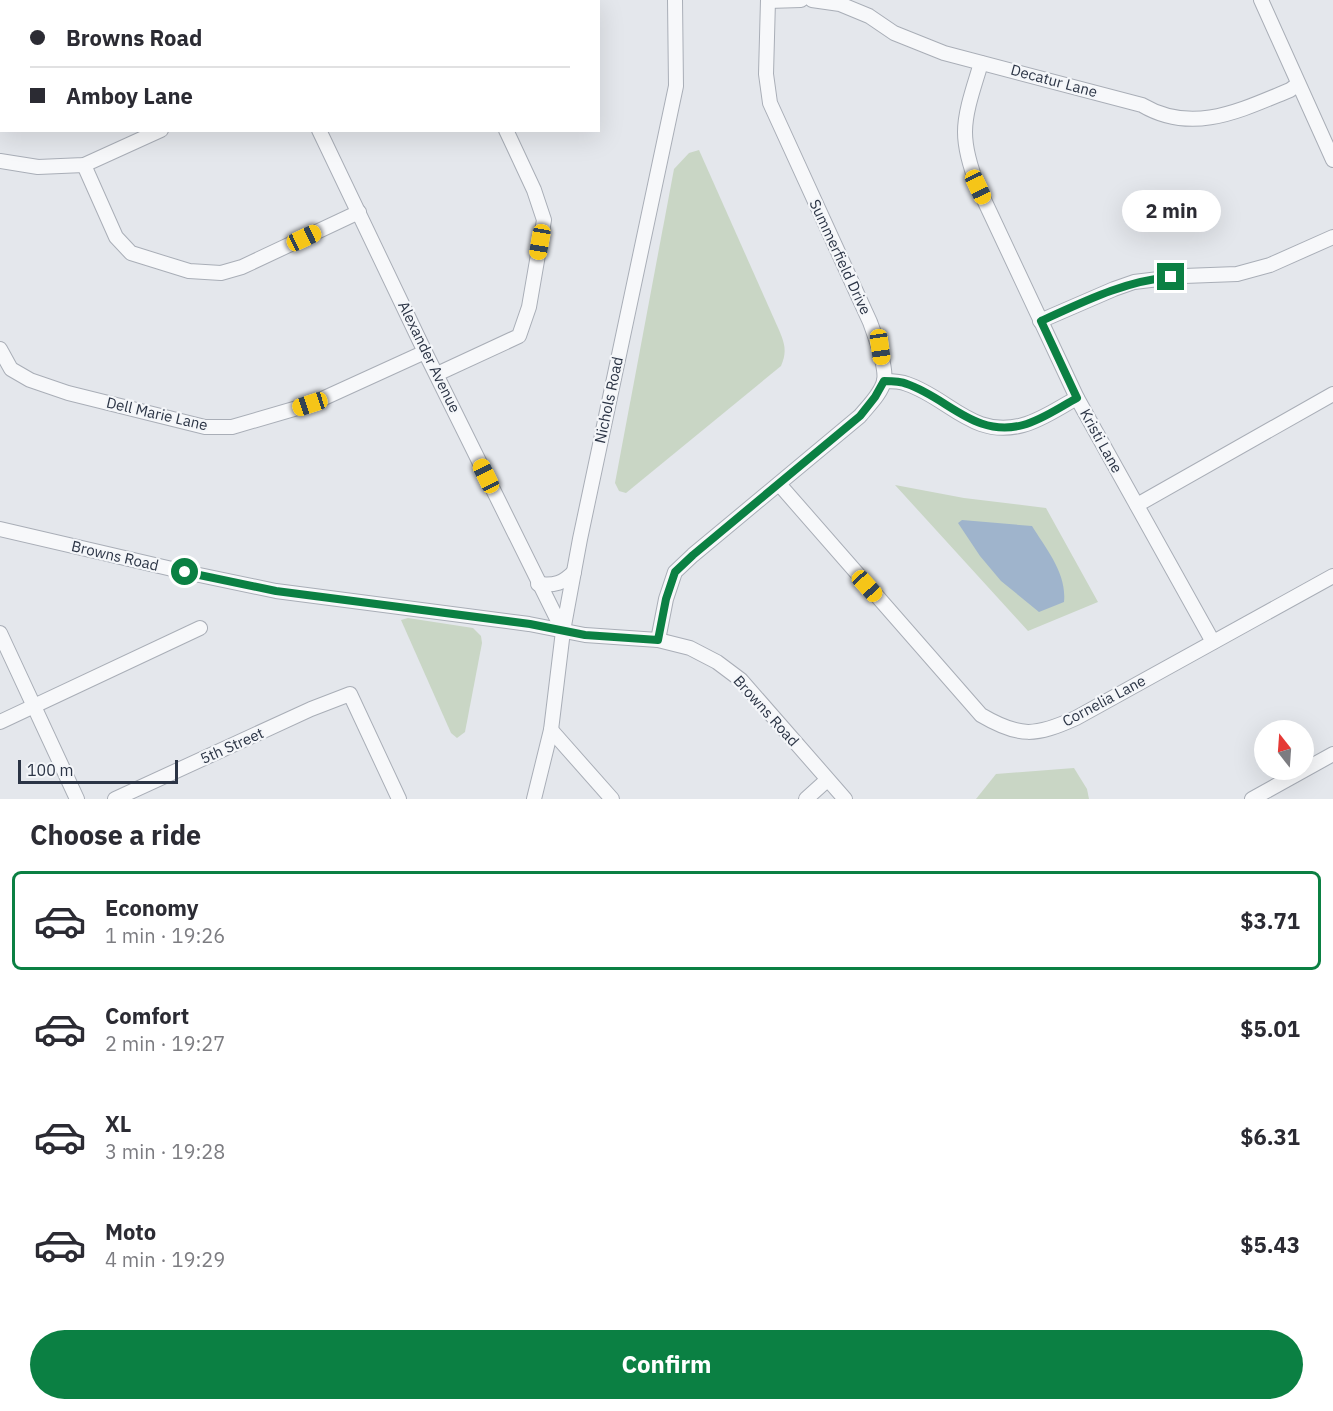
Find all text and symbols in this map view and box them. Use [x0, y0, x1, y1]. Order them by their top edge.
text: Browns Road [66, 23, 202, 52]
street label: Decatur Lane [1009, 60, 1100, 101]
text: Amboy Lane [66, 81, 193, 110]
car [962, 167, 994, 207]
callout: 2 min [1122, 190, 1220, 232]
street label: Summerfield Drive [805, 196, 875, 317]
text: 2 min [1145, 197, 1198, 224]
car [284, 222, 324, 254]
car [528, 223, 552, 261]
route end [1157, 263, 1184, 290]
street label: Alexander Avenue [394, 298, 465, 416]
car [869, 328, 891, 366]
street label: Nichols Road [590, 355, 627, 445]
car [290, 390, 330, 418]
street label: Dell Marie Lane [105, 393, 210, 434]
street label: Kristi Lane [1076, 405, 1127, 476]
car [470, 456, 502, 496]
street label: Browns Road [70, 536, 161, 575]
route start [171, 558, 198, 585]
car [848, 567, 886, 605]
street label: Browns Road [730, 671, 803, 750]
street label: Cornelia Lane [1059, 671, 1149, 730]
north arrow [1254, 720, 1314, 780]
map controls [1254, 720, 1314, 780]
street label: 5th Street [197, 723, 266, 768]
scale bar [18, 757, 178, 784]
text: 100 m [27, 760, 74, 780]
text: Choose a ride [30, 817, 201, 852]
text: Economy [105, 893, 199, 922]
icon: car [33, 894, 87, 948]
text: $3.71 [1240, 906, 1300, 935]
text: 1 min · 19:26 [105, 922, 225, 949]
text: Comfort [105, 1001, 189, 1030]
icon: car [33, 1002, 87, 1056]
text: $5.01 [1240, 1014, 1300, 1043]
text: 2 min · 19:27 [105, 1030, 225, 1057]
text: XL [105, 1109, 131, 1138]
icon: car [33, 1110, 87, 1164]
text: $6.31 [1240, 1122, 1300, 1151]
text: 3 min · 19:28 [105, 1138, 225, 1165]
text: Moto [105, 1217, 156, 1246]
icon: car [33, 1218, 87, 1272]
text: $5.43 [1240, 1230, 1300, 1259]
text: 4 min · 19:29 [105, 1246, 225, 1273]
button: Confirm [30, 1330, 1303, 1399]

